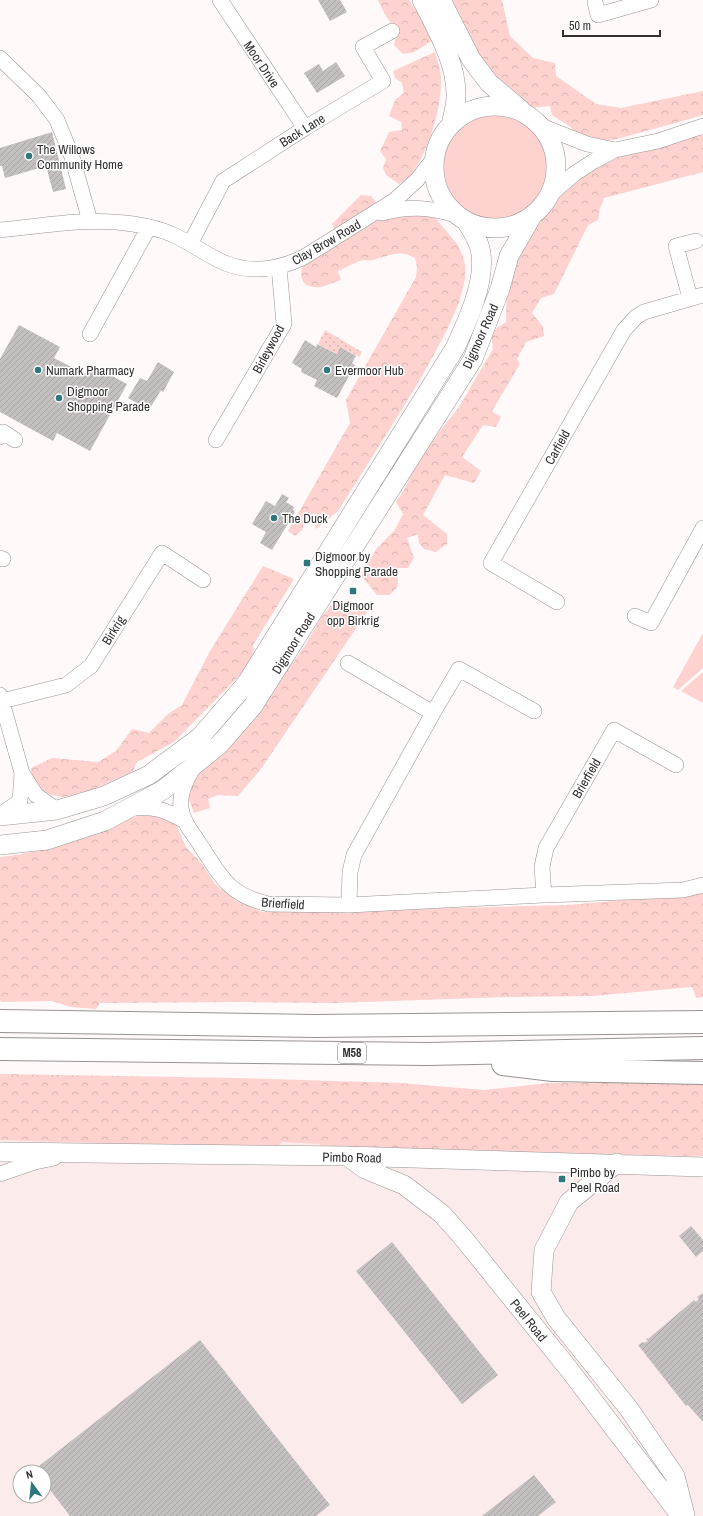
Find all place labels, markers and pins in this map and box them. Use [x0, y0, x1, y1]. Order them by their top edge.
place label: The Willows Community Home [37, 141, 123, 173]
marker: The Willows Community Home [24, 151, 34, 161]
place label: Numark Pharmacy [46, 362, 135, 379]
place label: Evermoor Hub [335, 362, 404, 379]
marker: Numark Pharmacy [33, 365, 43, 375]
marker: Evermoor Hub [322, 365, 332, 375]
place label: Digmoor Shopping Parade [67, 383, 150, 415]
marker: Digmoor Shopping Parade [54, 393, 64, 403]
place label: The Duck [282, 510, 328, 527]
marker: The Duck [269, 513, 279, 523]
place label: Digmoor by Shopping Parade [315, 548, 398, 580]
marker: Digmoor by Shopping Parade [302, 558, 312, 568]
marker: Digmoor opp Birkrig [348, 586, 358, 596]
place label: Digmoor opp Birkrig [327, 597, 379, 629]
place label: Pimbo by Peel Road [570, 1164, 620, 1196]
marker: Pimbo by Peel Road [557, 1174, 567, 1184]

